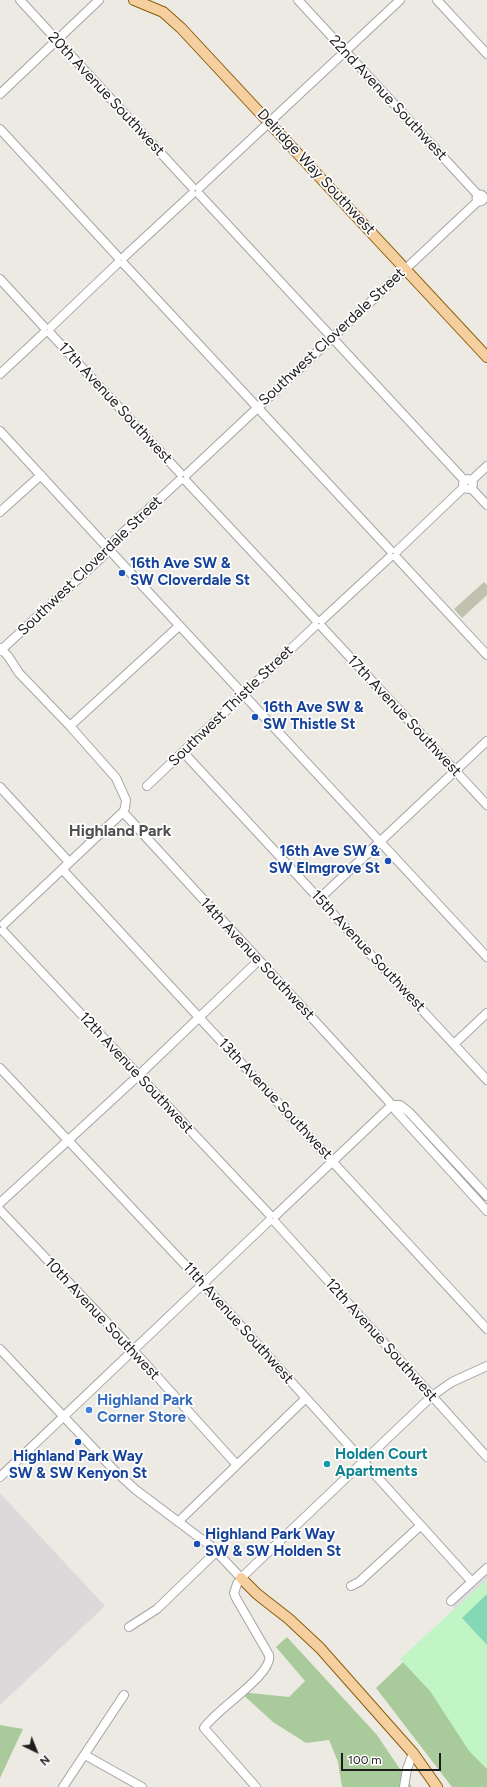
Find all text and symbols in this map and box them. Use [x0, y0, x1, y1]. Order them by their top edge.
street label: 20th Avenue Southwest [44, 28, 168, 160]
street label: 22nd Avenue Southwest [325, 32, 451, 164]
street label: Delridge Way Southwest [253, 105, 379, 239]
street label: Southwest Cloverdale Street [255, 264, 409, 410]
street label: 17th Avenue Southwest [54, 339, 176, 467]
street label: Southwest Cloverdale Street [14, 492, 166, 640]
place label: 16th Ave SW & SW Cloverdale St [130, 555, 250, 590]
marker: 16th Ave SW & SW Cloverdale St [117, 568, 127, 578]
street label: Southwest Thistle Street [165, 642, 297, 770]
street label: 17th Avenue Southwest [343, 652, 465, 780]
place label: 16th Ave SW & SW Thistle St [263, 699, 363, 734]
marker: 16th Ave SW & SW Thistle St [250, 712, 260, 722]
district label: Highland Park [69, 821, 171, 841]
place label: 16th Ave SW & SW Elmgrove St [269, 843, 380, 878]
marker: 16th Ave SW & SW Elmgrove St [383, 856, 393, 866]
street label: 15th Avenue Southwest [307, 886, 429, 1016]
street label: 14th Avenue Southwest [196, 894, 318, 1024]
street label: 12th Avenue Southwest [75, 1009, 197, 1137]
street label: 13th Avenue Southwest [214, 1035, 336, 1163]
street label: 10th Avenue Southwest [41, 1254, 163, 1384]
street label: 11th Avenue Southwest [179, 1259, 297, 1387]
street label: 12th Avenue Southwest [321, 1275, 441, 1405]
place label: Highland Park Corner Store [97, 1392, 193, 1427]
marker: Highland Park Corner Store [84, 1405, 94, 1415]
marker: Highland Park Way SW & SW Kenyon St [73, 1437, 83, 1447]
place label: Holden Court Apartments [335, 1446, 428, 1481]
place label: Highland Park Way SW & SW Kenyon St [9, 1448, 147, 1483]
marker: Holden Court Apartments [322, 1459, 332, 1469]
place label: Highland Park Way SW & SW Holden St [205, 1526, 341, 1561]
marker: Highland Park Way SW & SW Holden St [192, 1539, 202, 1549]
north arrow [16, 1731, 56, 1771]
scale bar [343, 1745, 443, 1771]
text: N [37, 1752, 52, 1768]
text: 100 m [348, 1753, 382, 1767]

